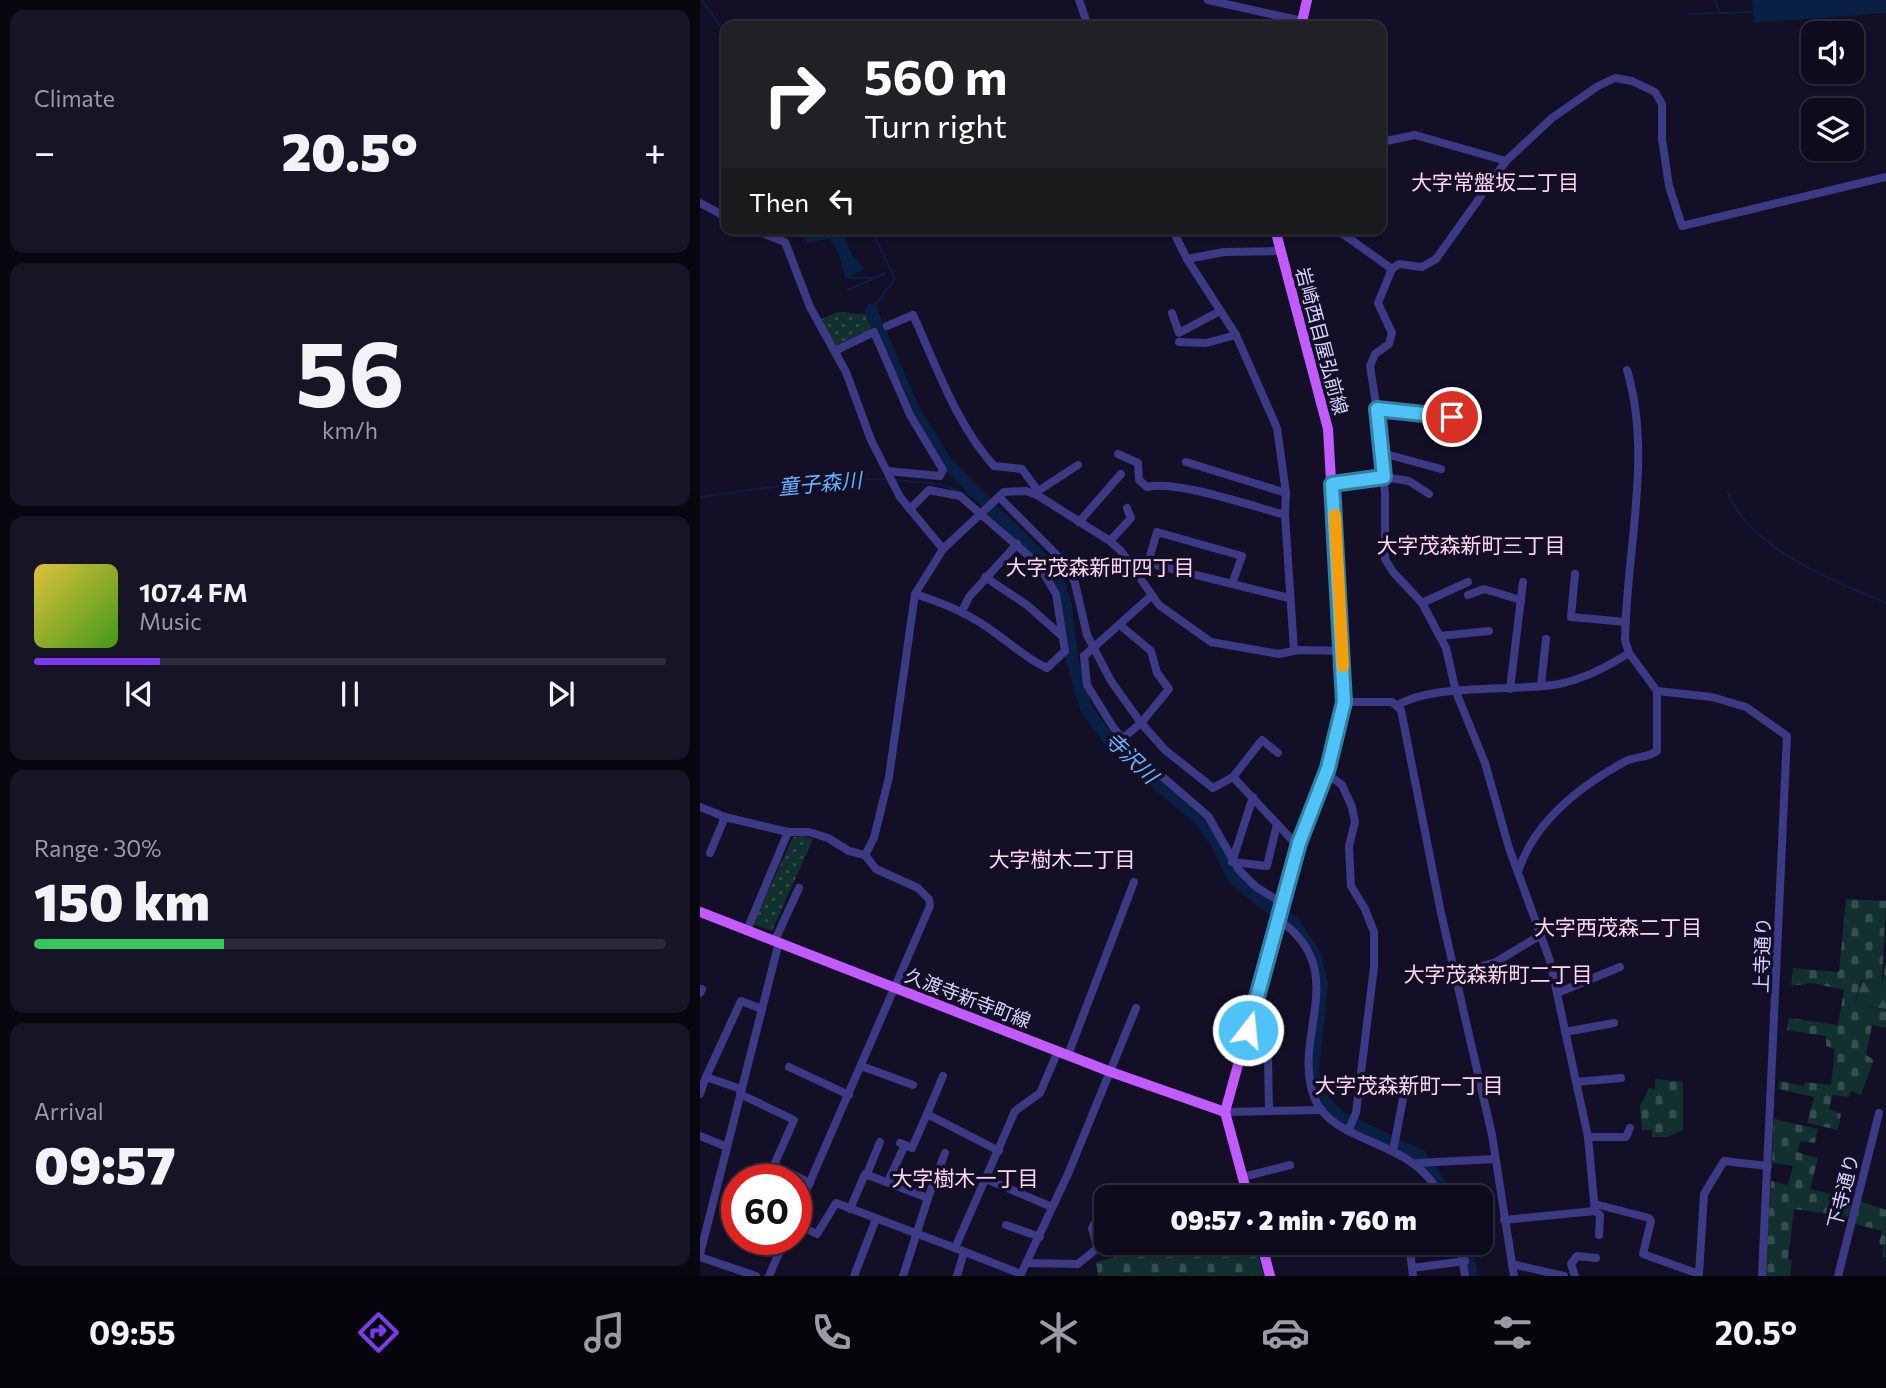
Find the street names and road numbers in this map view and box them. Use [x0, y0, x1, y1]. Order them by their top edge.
street label: 岩崎西目屋弘前線 [1292, 264, 1353, 417]
street label: 上寺通り [1749, 917, 1774, 993]
street label: 久渡寺新寺町線 [902, 963, 1034, 1032]
street label: 下寺通り [1822, 1151, 1863, 1231]

